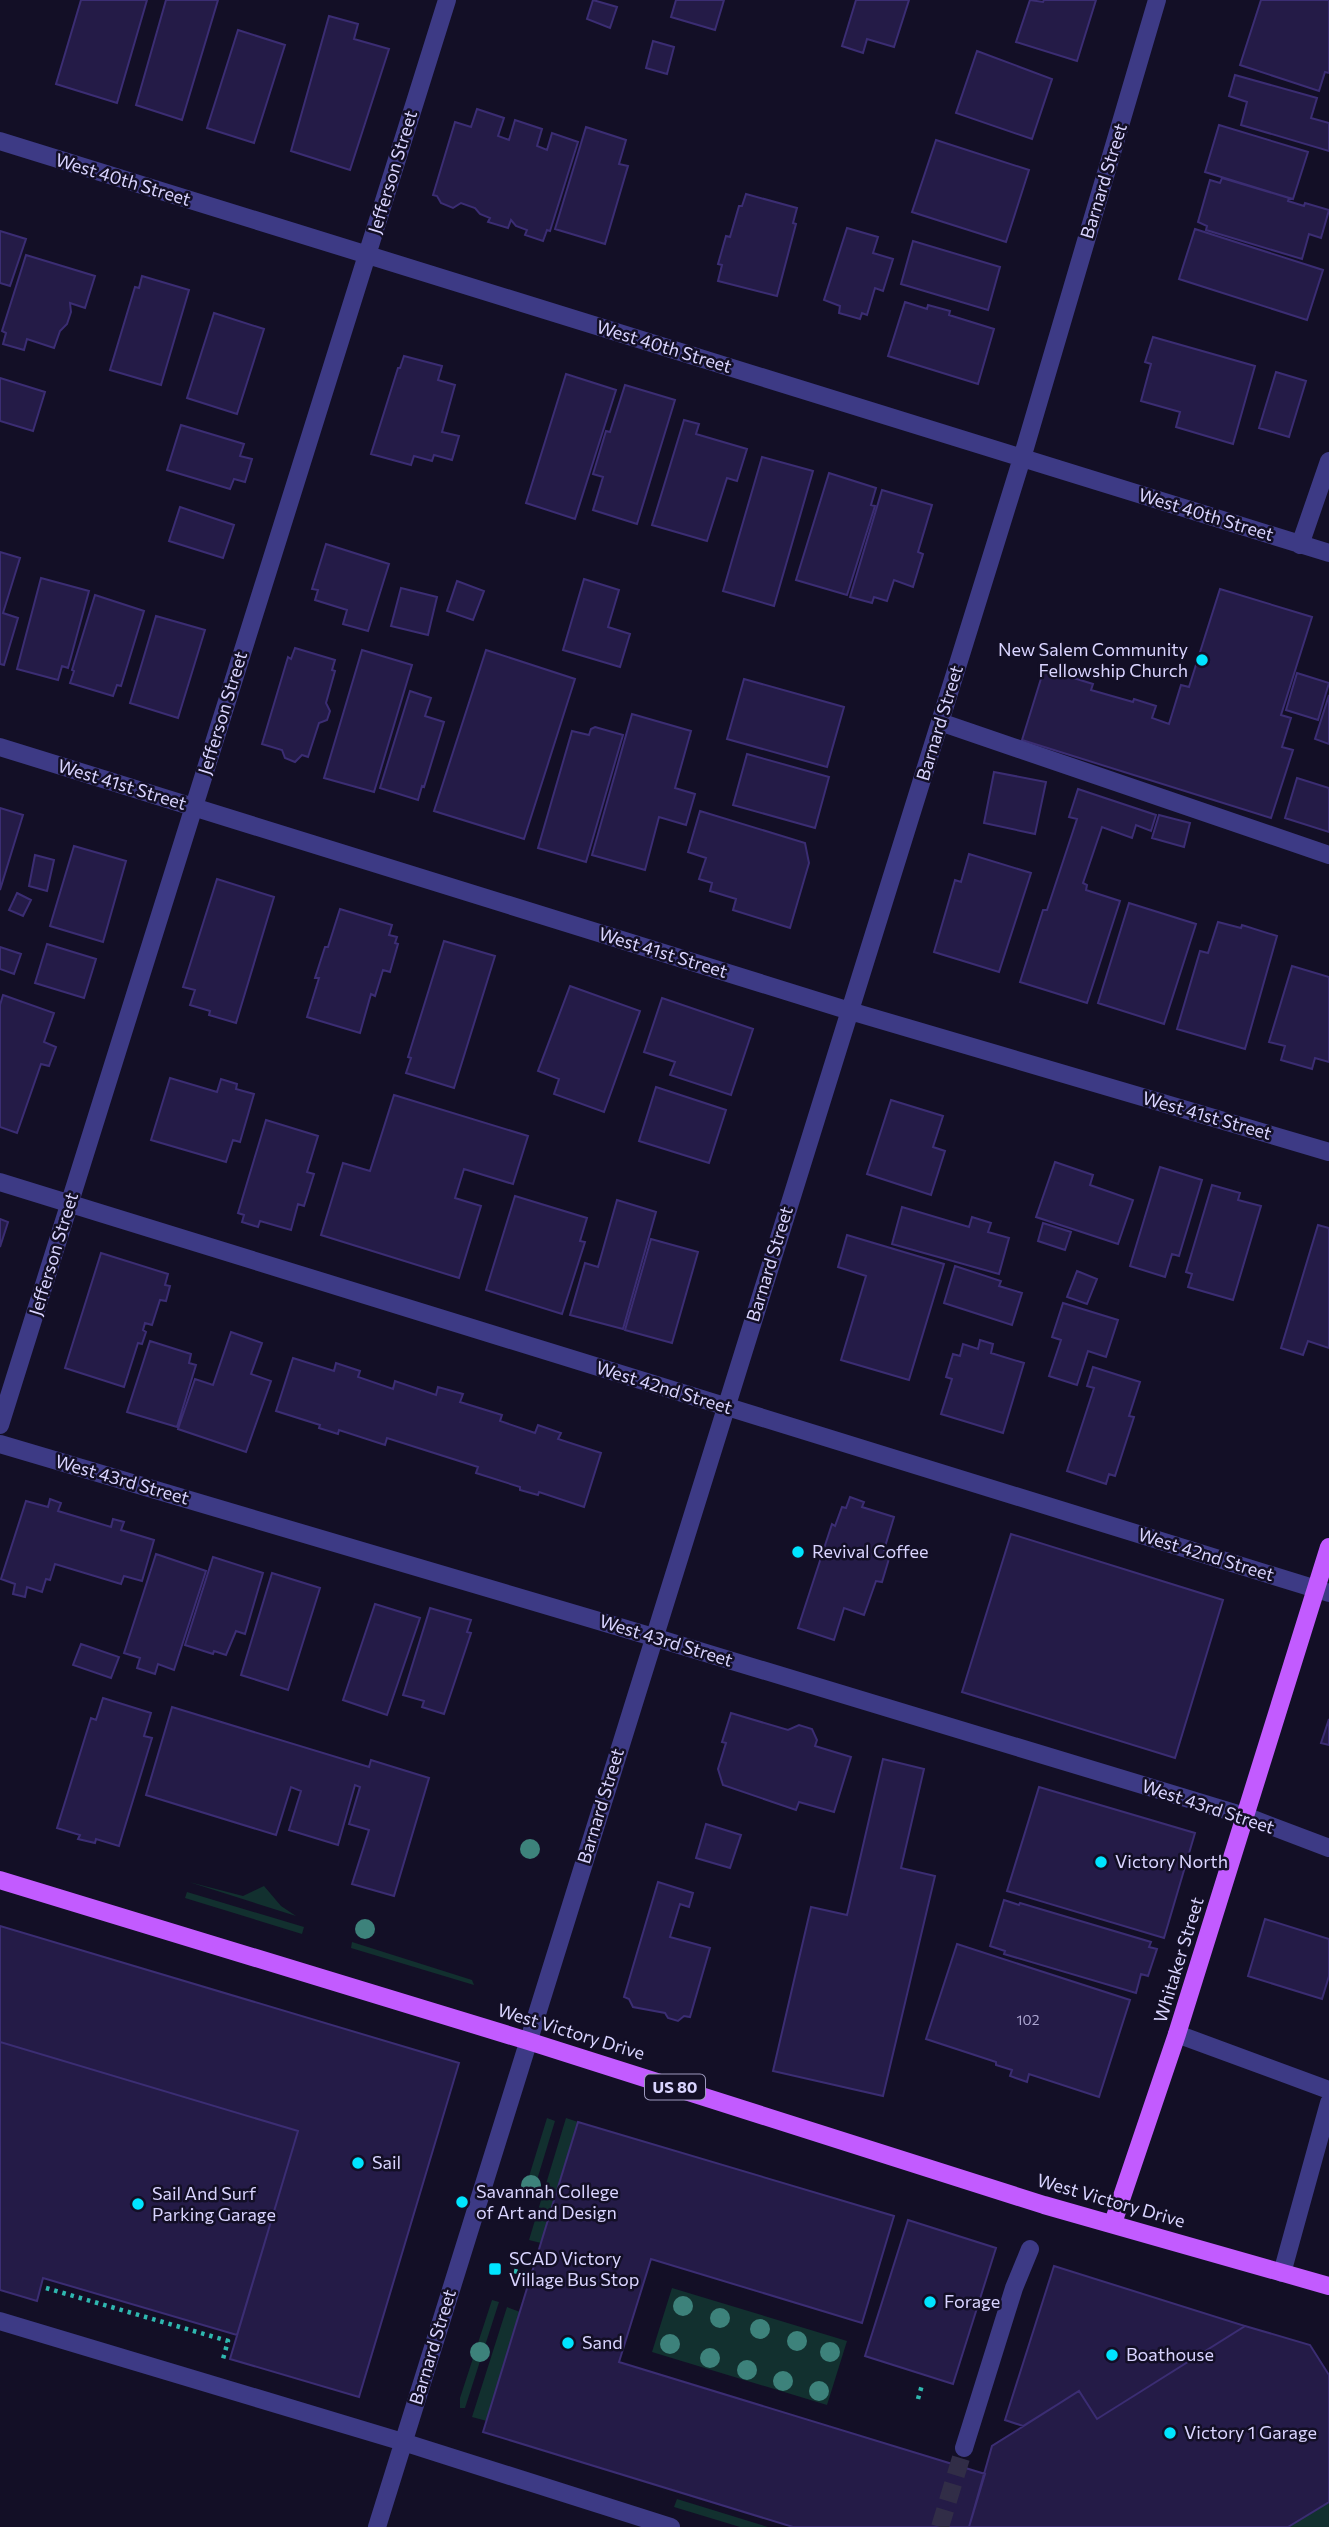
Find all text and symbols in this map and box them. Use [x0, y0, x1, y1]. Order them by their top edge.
street label: Jefferson Street [363, 107, 421, 236]
street label: Barnard Street [1075, 120, 1131, 241]
street label: West 40th Street [53, 148, 194, 210]
street label: West 40th Street [594, 315, 735, 377]
street label: West 40th Street [1136, 483, 1277, 545]
place label: New Salem Community Fellowship Church [998, 638, 1188, 681]
street label: Jefferson Street [193, 648, 251, 777]
marker: New Salem Community Fellowship Church [1194, 652, 1210, 668]
street label: Barnard Street [911, 662, 967, 783]
street label: West 41st Street [55, 754, 189, 814]
street label: West 41st Street [596, 922, 730, 982]
street label: West 41st Street [1140, 1086, 1274, 1144]
street label: Jefferson Street [24, 1189, 82, 1318]
street label: Barnard Street [741, 1203, 797, 1324]
street label: West 42nd Street [594, 1356, 735, 1418]
street label: West 43rd Street [53, 1449, 192, 1509]
street label: West 42nd Street [1136, 1523, 1277, 1585]
place label: Revival Coffee [812, 1540, 928, 1562]
marker: Revival Coffee [790, 1544, 806, 1560]
street label: West 43rd Street [597, 1609, 736, 1671]
street label: Barnard Street [572, 1745, 628, 1866]
street label: West 43rd Street [1139, 1774, 1277, 1838]
place label: Victory North [1115, 1850, 1228, 1872]
marker: Victory North [1093, 1854, 1109, 1870]
street label: Whitaker Street [1148, 1894, 1208, 2025]
street label: West Victory Drive [495, 1998, 648, 2064]
house number: 102 [1017, 2011, 1040, 2028]
road number: US 80 [645, 2074, 705, 2100]
place label: Sail [372, 2151, 401, 2173]
marker: Sail [350, 2155, 366, 2171]
street label: West Victory Drive [1035, 2168, 1188, 2232]
place label: Savannah College of Art and Design [476, 2180, 619, 2223]
place label: Sail And Surf Parking Garage [152, 2182, 276, 2225]
marker: Savannah College of Art and Design [454, 2194, 470, 2210]
marker: Sail And Surf Parking Garage [130, 2196, 146, 2212]
place label: SCAD Victory Village Bus Stop [509, 2247, 639, 2290]
marker: SCAD Victory Village Bus Stop [487, 2261, 503, 2277]
street label: Barnard Street [404, 2286, 460, 2407]
place label: Forage [944, 2290, 1000, 2312]
marker: Forage [922, 2294, 938, 2310]
place label: Sand [582, 2331, 623, 2353]
marker: Sand [560, 2335, 576, 2351]
place label: Boathouse [1126, 2343, 1214, 2365]
marker: Boathouse [1104, 2347, 1120, 2363]
place label: Victory 1 Garage [1184, 2421, 1317, 2443]
marker: Victory 1 Garage [1162, 2425, 1178, 2441]

